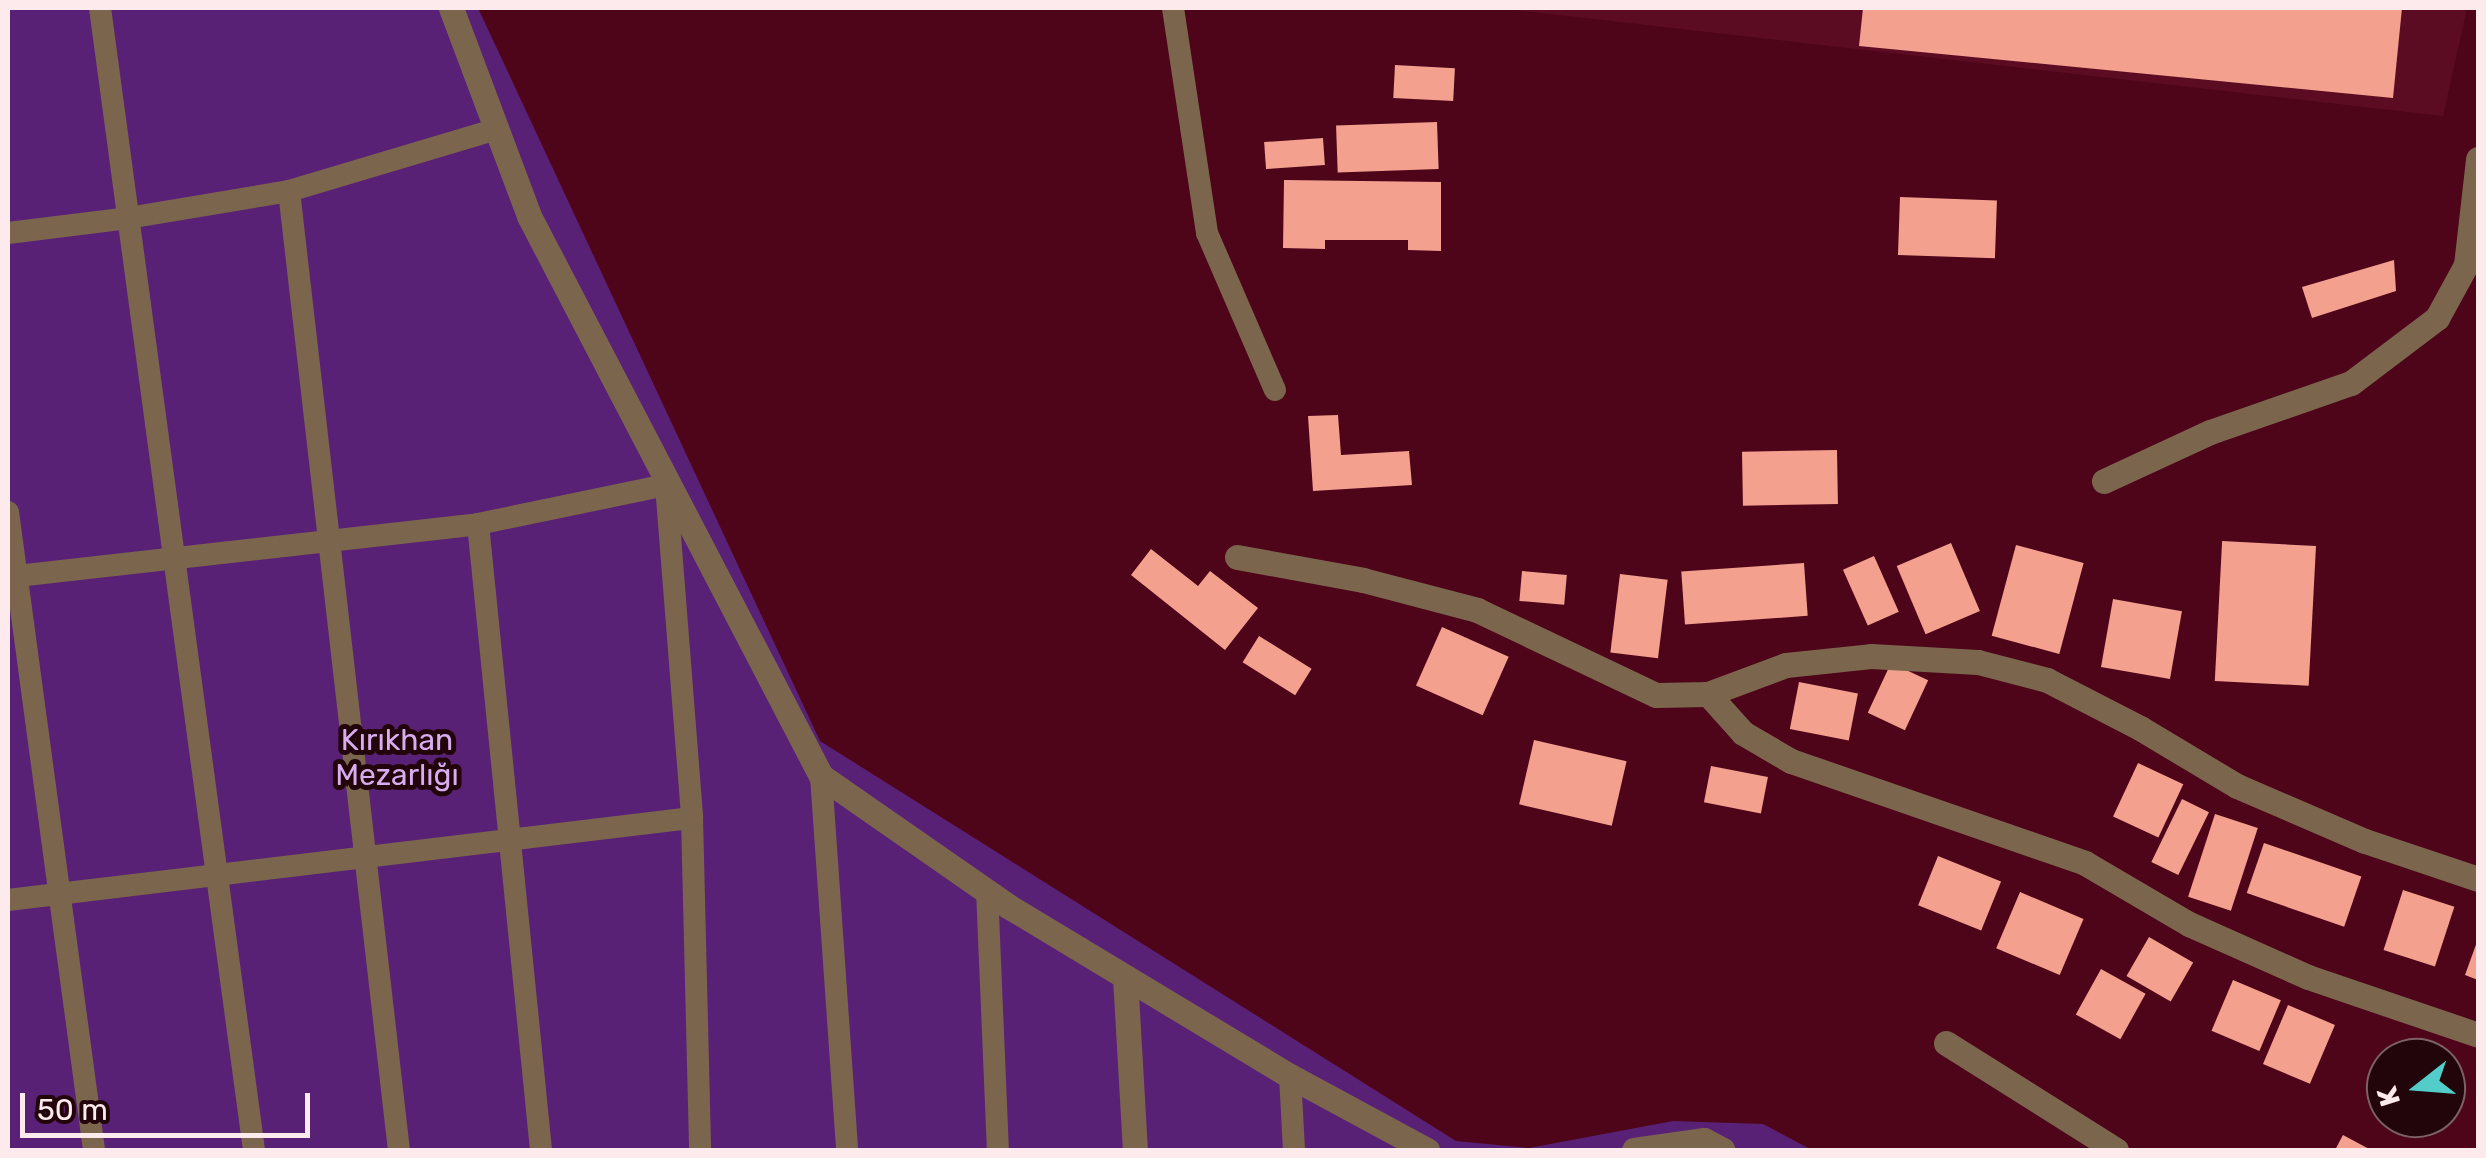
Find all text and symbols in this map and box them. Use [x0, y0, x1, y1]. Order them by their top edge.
park label: Kırıkhan Mezarlığı [335, 722, 459, 792]
north arrow [2366, 1038, 2466, 1138]
scale bar [25, 1073, 315, 1135]
text: K [2370, 1083, 2407, 1110]
text: 50 m [37, 1092, 108, 1128]

